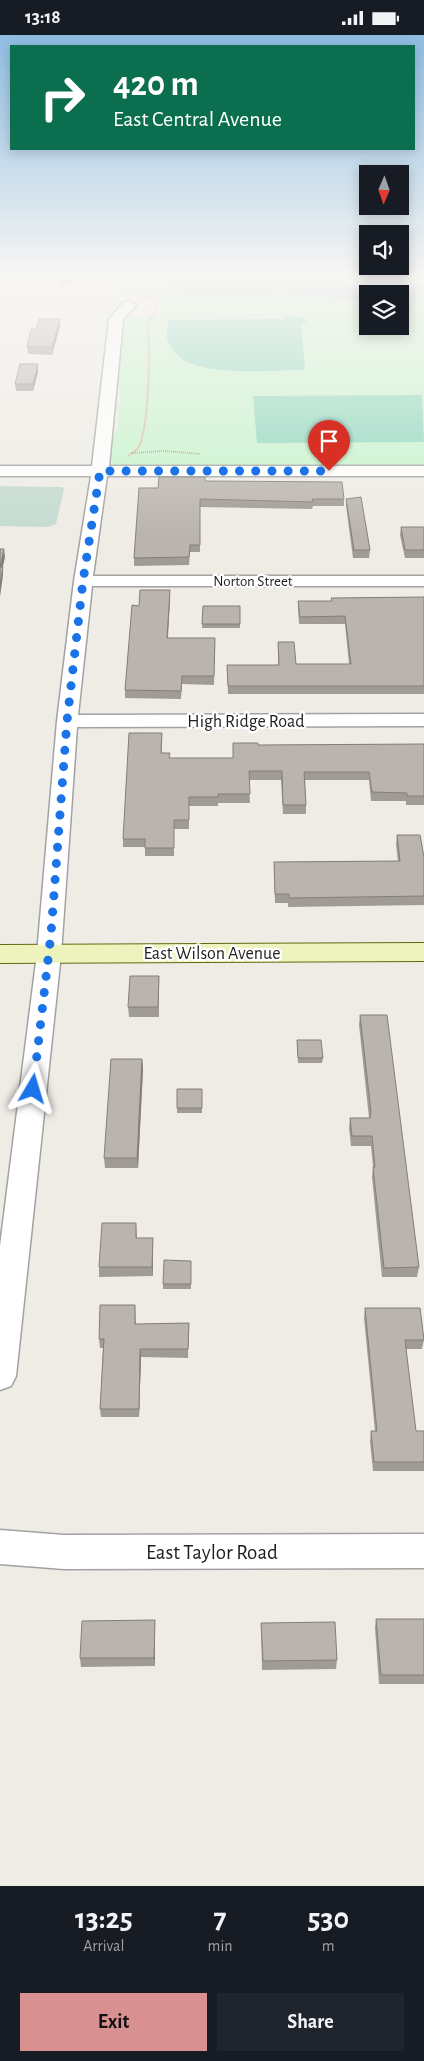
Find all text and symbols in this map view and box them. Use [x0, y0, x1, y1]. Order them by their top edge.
text: 13:18 [25, 8, 61, 27]
icon: right [30, 65, 95, 130]
text: 420 m [113, 67, 199, 102]
text: East Central Avenue [113, 108, 282, 130]
north arrow [359, 165, 409, 215]
map controls [359, 165, 409, 335]
button: sound [359, 225, 409, 275]
button: layers [359, 285, 409, 335]
pin [308, 420, 350, 471]
icon: arrive [315, 427, 343, 455]
street label: Norton Street [213, 574, 293, 589]
street label: High Ridge Road [187, 713, 305, 731]
street label: East Wilson Avenue [144, 945, 280, 963]
position arrow [6, 1062, 58, 1114]
street label: East Taylor Road [146, 1542, 278, 1563]
text: 13:25 [75, 1904, 133, 1934]
text: 7 [214, 1904, 227, 1934]
text: 530 [308, 1904, 349, 1934]
text: Arrival [83, 1938, 124, 1954]
text: min [208, 1938, 233, 1954]
text: m [322, 1938, 335, 1954]
button: Exit [20, 1993, 207, 2051]
button: Share [217, 1993, 404, 2051]

